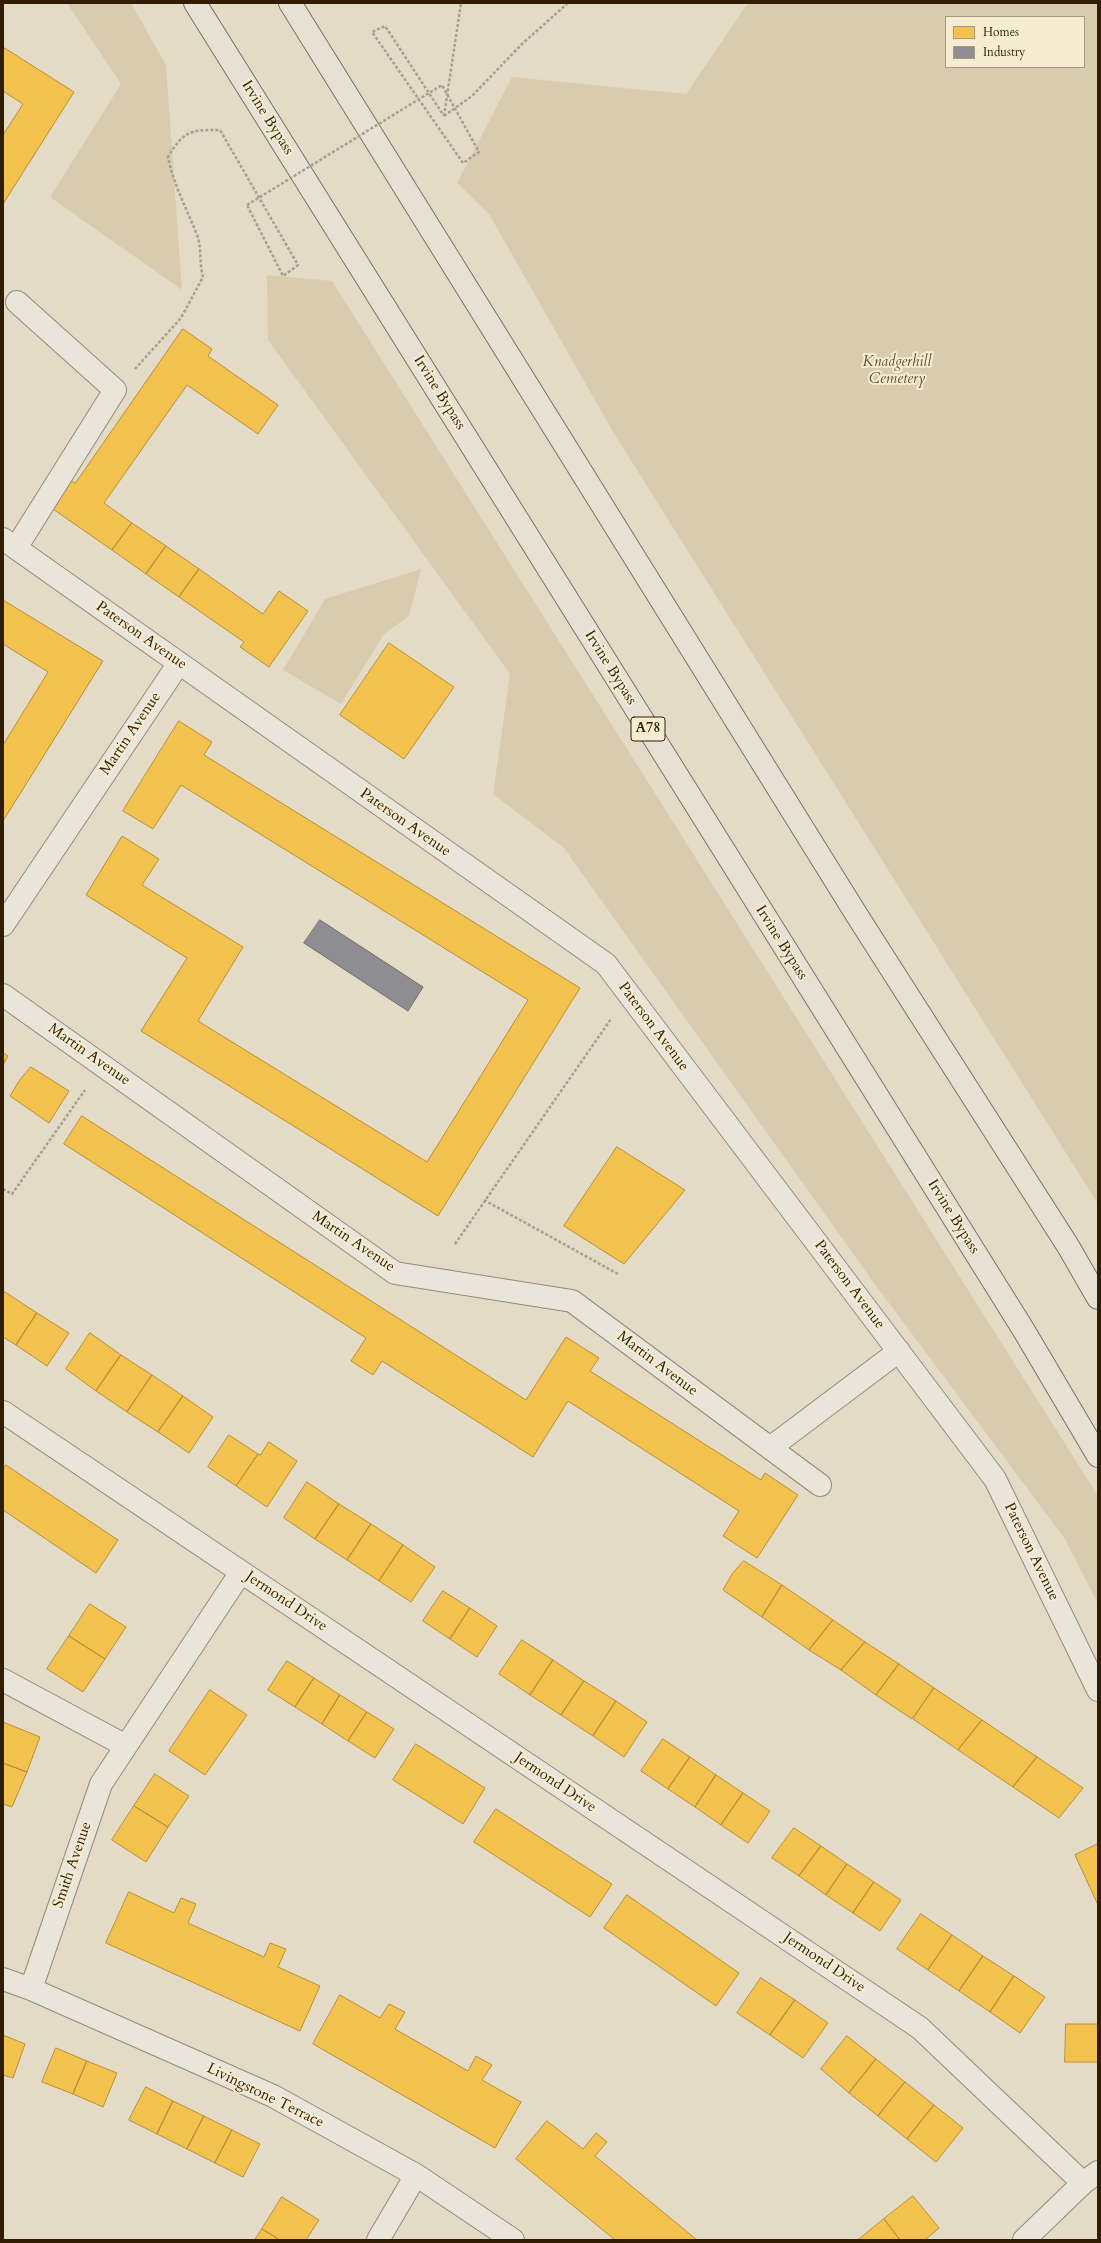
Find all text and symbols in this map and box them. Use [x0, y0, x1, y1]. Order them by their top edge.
legend [945, 16, 1085, 68]
text: Homes [983, 24, 1019, 40]
text: Industry [983, 44, 1025, 60]
street label: Irvine Bypass [237, 77, 297, 159]
street label: Irvine Bypass [409, 352, 469, 434]
park label: Knadgerhill Cemetery [863, 354, 931, 389]
street label: Paterson Avenue [92, 598, 190, 674]
street label: Irvine Bypass [580, 627, 640, 709]
street label: Martin Avenue [97, 689, 165, 779]
road number: A78 [631, 717, 665, 741]
street label: Paterson Avenue [356, 785, 454, 861]
street label: Irvine Bypass [751, 902, 811, 984]
street label: Paterson Avenue [614, 979, 692, 1075]
street label: Martin Avenue [44, 1020, 134, 1090]
street label: Irvine Bypass [923, 1176, 983, 1258]
street label: Martin Avenue [308, 1208, 398, 1276]
street label: Paterson Avenue [810, 1237, 888, 1333]
street label: Martin Avenue [613, 1328, 701, 1400]
street label: Paterson Avenue [1000, 1500, 1062, 1604]
street label: Jermond Drive [242, 1568, 330, 1636]
street label: Jermond Drive [511, 1749, 599, 1817]
street label: Smith Avenue [50, 1819, 96, 1911]
street label: Jermond Drive [780, 1929, 868, 1997]
street label: Livingstone Terrace [203, 2060, 327, 2132]

